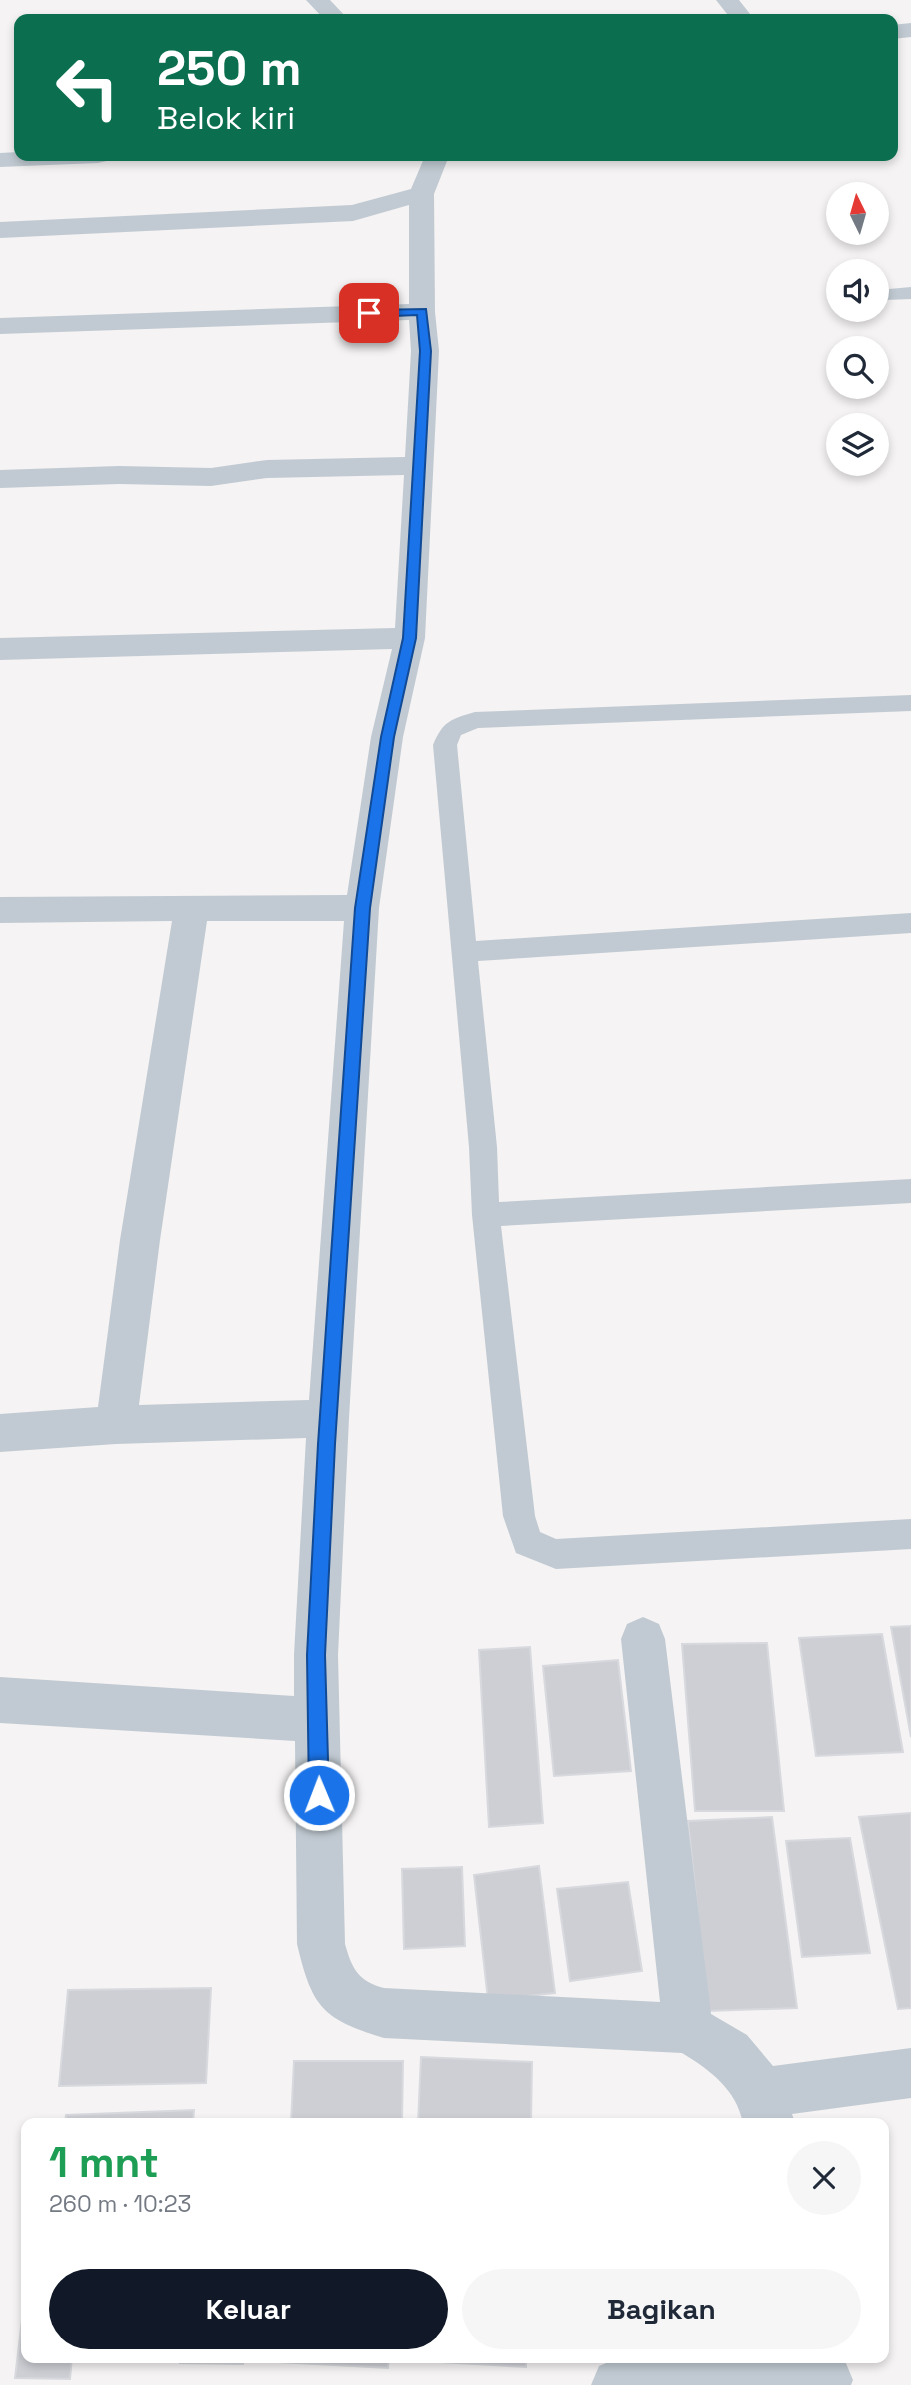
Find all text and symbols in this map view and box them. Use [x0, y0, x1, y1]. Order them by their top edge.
text: 250 m [157, 37, 302, 99]
icon: left [42, 42, 133, 133]
text: Belok kiri [157, 98, 295, 138]
north arrow [826, 182, 889, 245]
map controls [826, 182, 889, 476]
button: sound [826, 259, 889, 322]
pin [339, 283, 399, 343]
icon: arrive [350, 294, 388, 332]
button: search [826, 336, 889, 399]
button: layers [826, 413, 889, 476]
position arrow [282, 1758, 356, 1832]
text: 1 mnt [49, 2136, 159, 2189]
button: close [787, 2141, 861, 2215]
text: 260 m · 10:23 [49, 2189, 191, 2219]
button: Keluar [49, 2269, 448, 2349]
button: Bagikan [462, 2269, 861, 2349]

